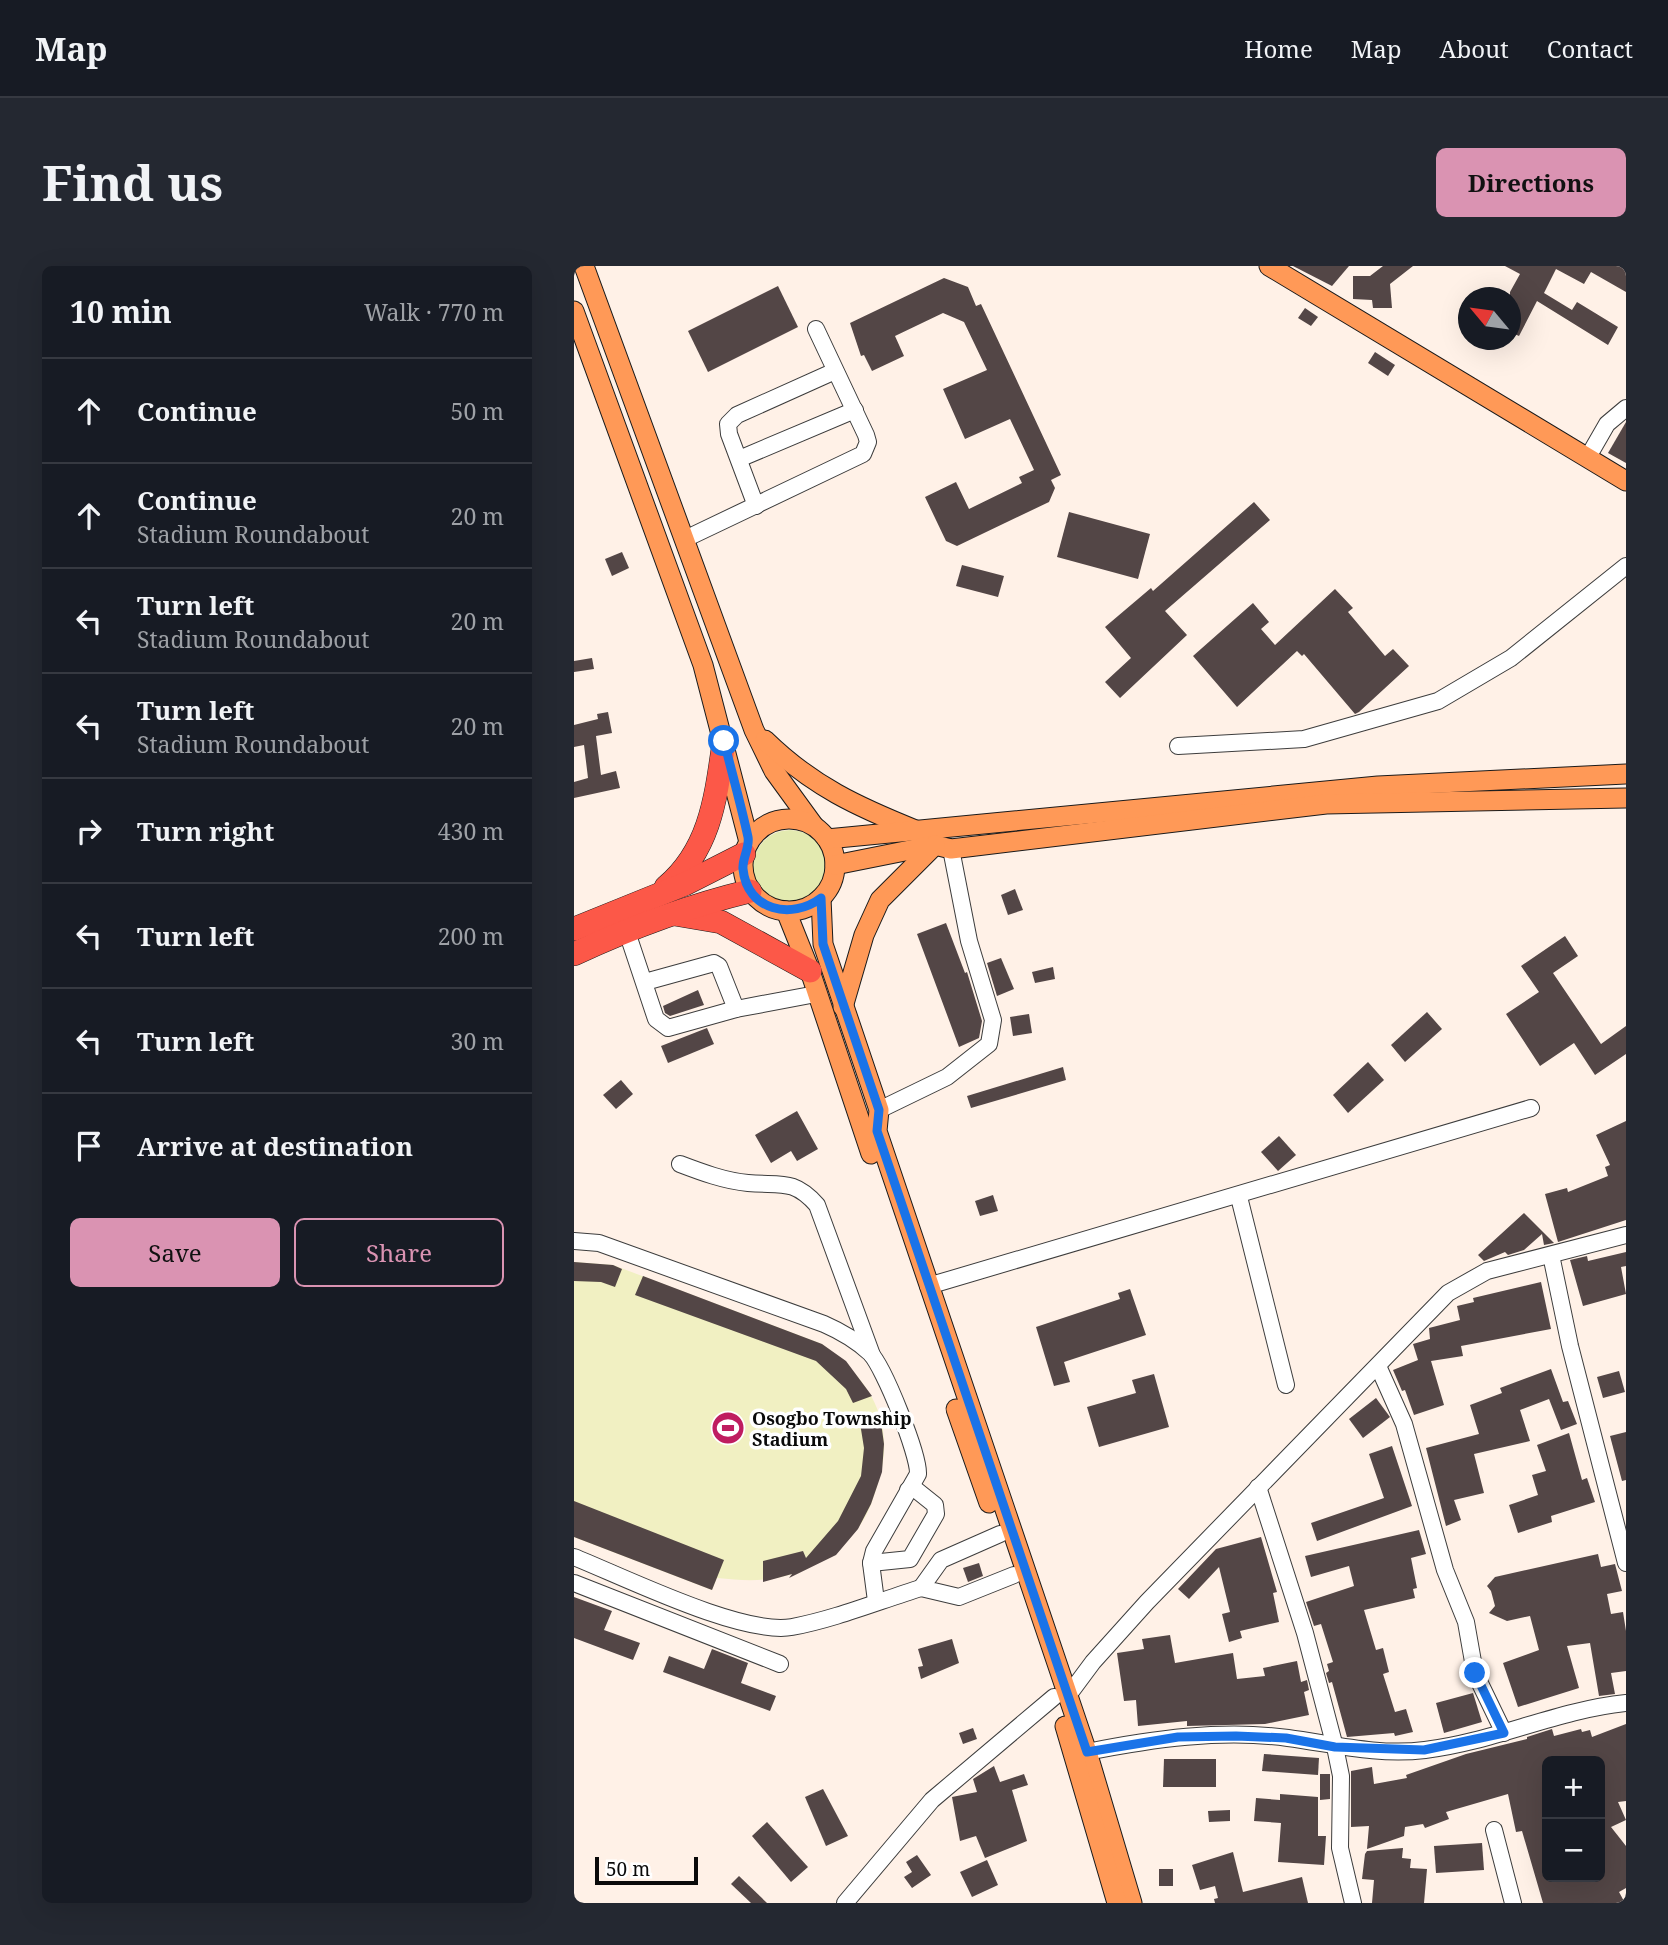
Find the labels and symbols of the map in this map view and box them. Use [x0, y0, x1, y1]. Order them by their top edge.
north arrow [1458, 287, 1521, 350]
route start [708, 725, 739, 756]
place label: Osogbo Township Stadium [752, 1406, 912, 1451]
sports icon: Osogbo Township Stadium [709, 1409, 747, 1447]
route end [1459, 1657, 1490, 1688]
scale bar [595, 1854, 698, 1886]

